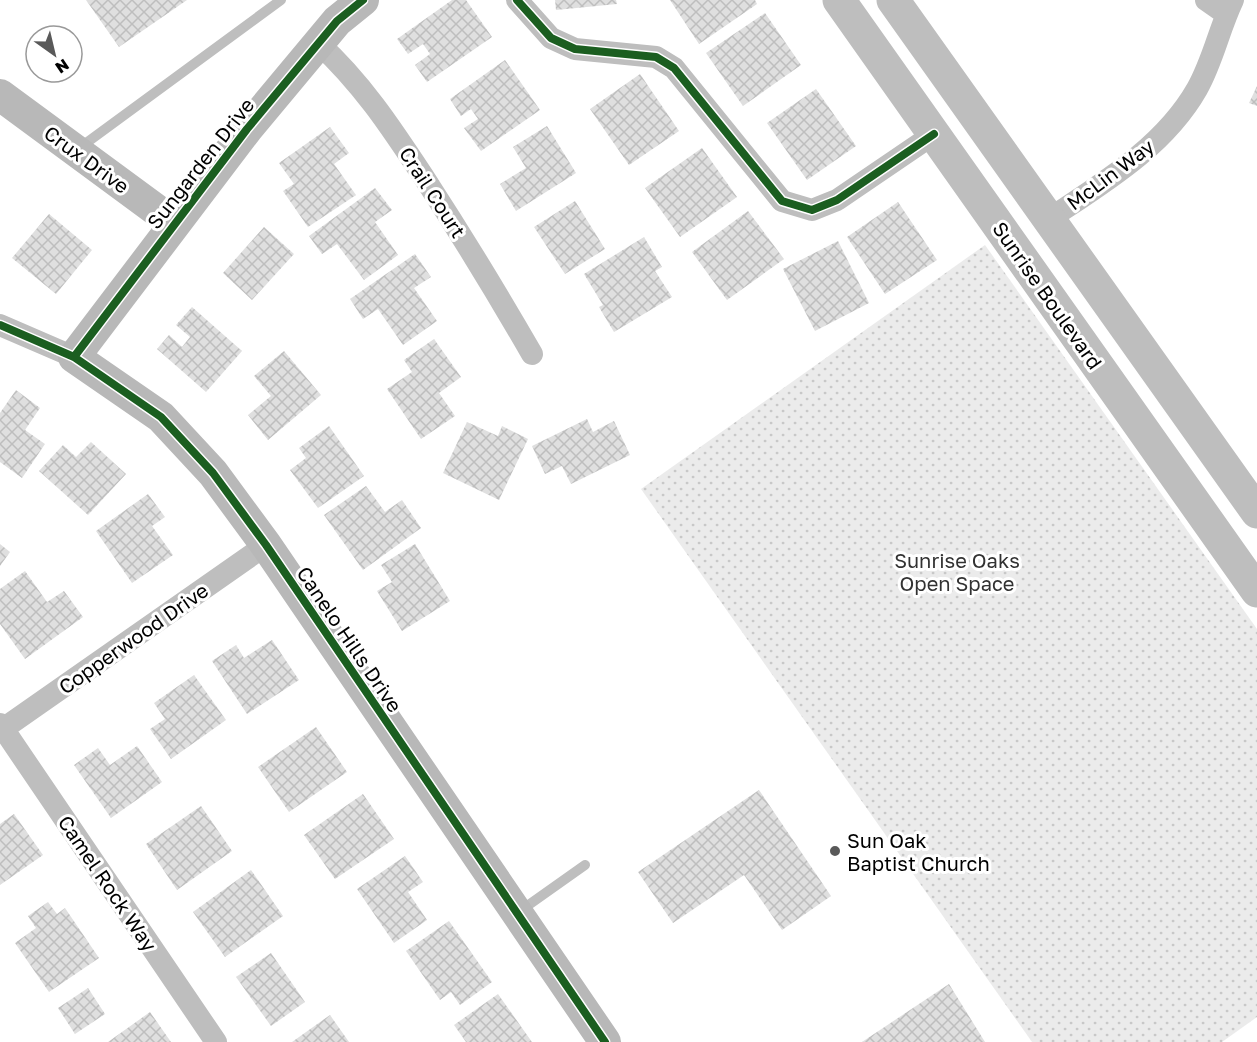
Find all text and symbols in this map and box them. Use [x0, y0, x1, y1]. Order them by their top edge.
north arrow [24, 24, 84, 84]
text: N [52, 55, 73, 78]
street label: Sungarden Drive [142, 93, 258, 233]
street label: Crux Drive [40, 120, 134, 198]
street label: McLin Way [1062, 134, 1158, 214]
street label: Crail Court [395, 142, 471, 242]
street label: Sunrise Boulevard [988, 217, 1108, 373]
park label: Sunrise Oaks Open Space [894, 548, 1020, 595]
street label: Canelo Hills Drive [292, 562, 408, 716]
street label: Copperwood Drive [54, 577, 212, 699]
street label: Camel Rock Way [54, 811, 162, 955]
place label: Sun Oak Baptist Church [847, 828, 990, 875]
marker: Sun Oak Baptist Church [828, 844, 842, 858]

